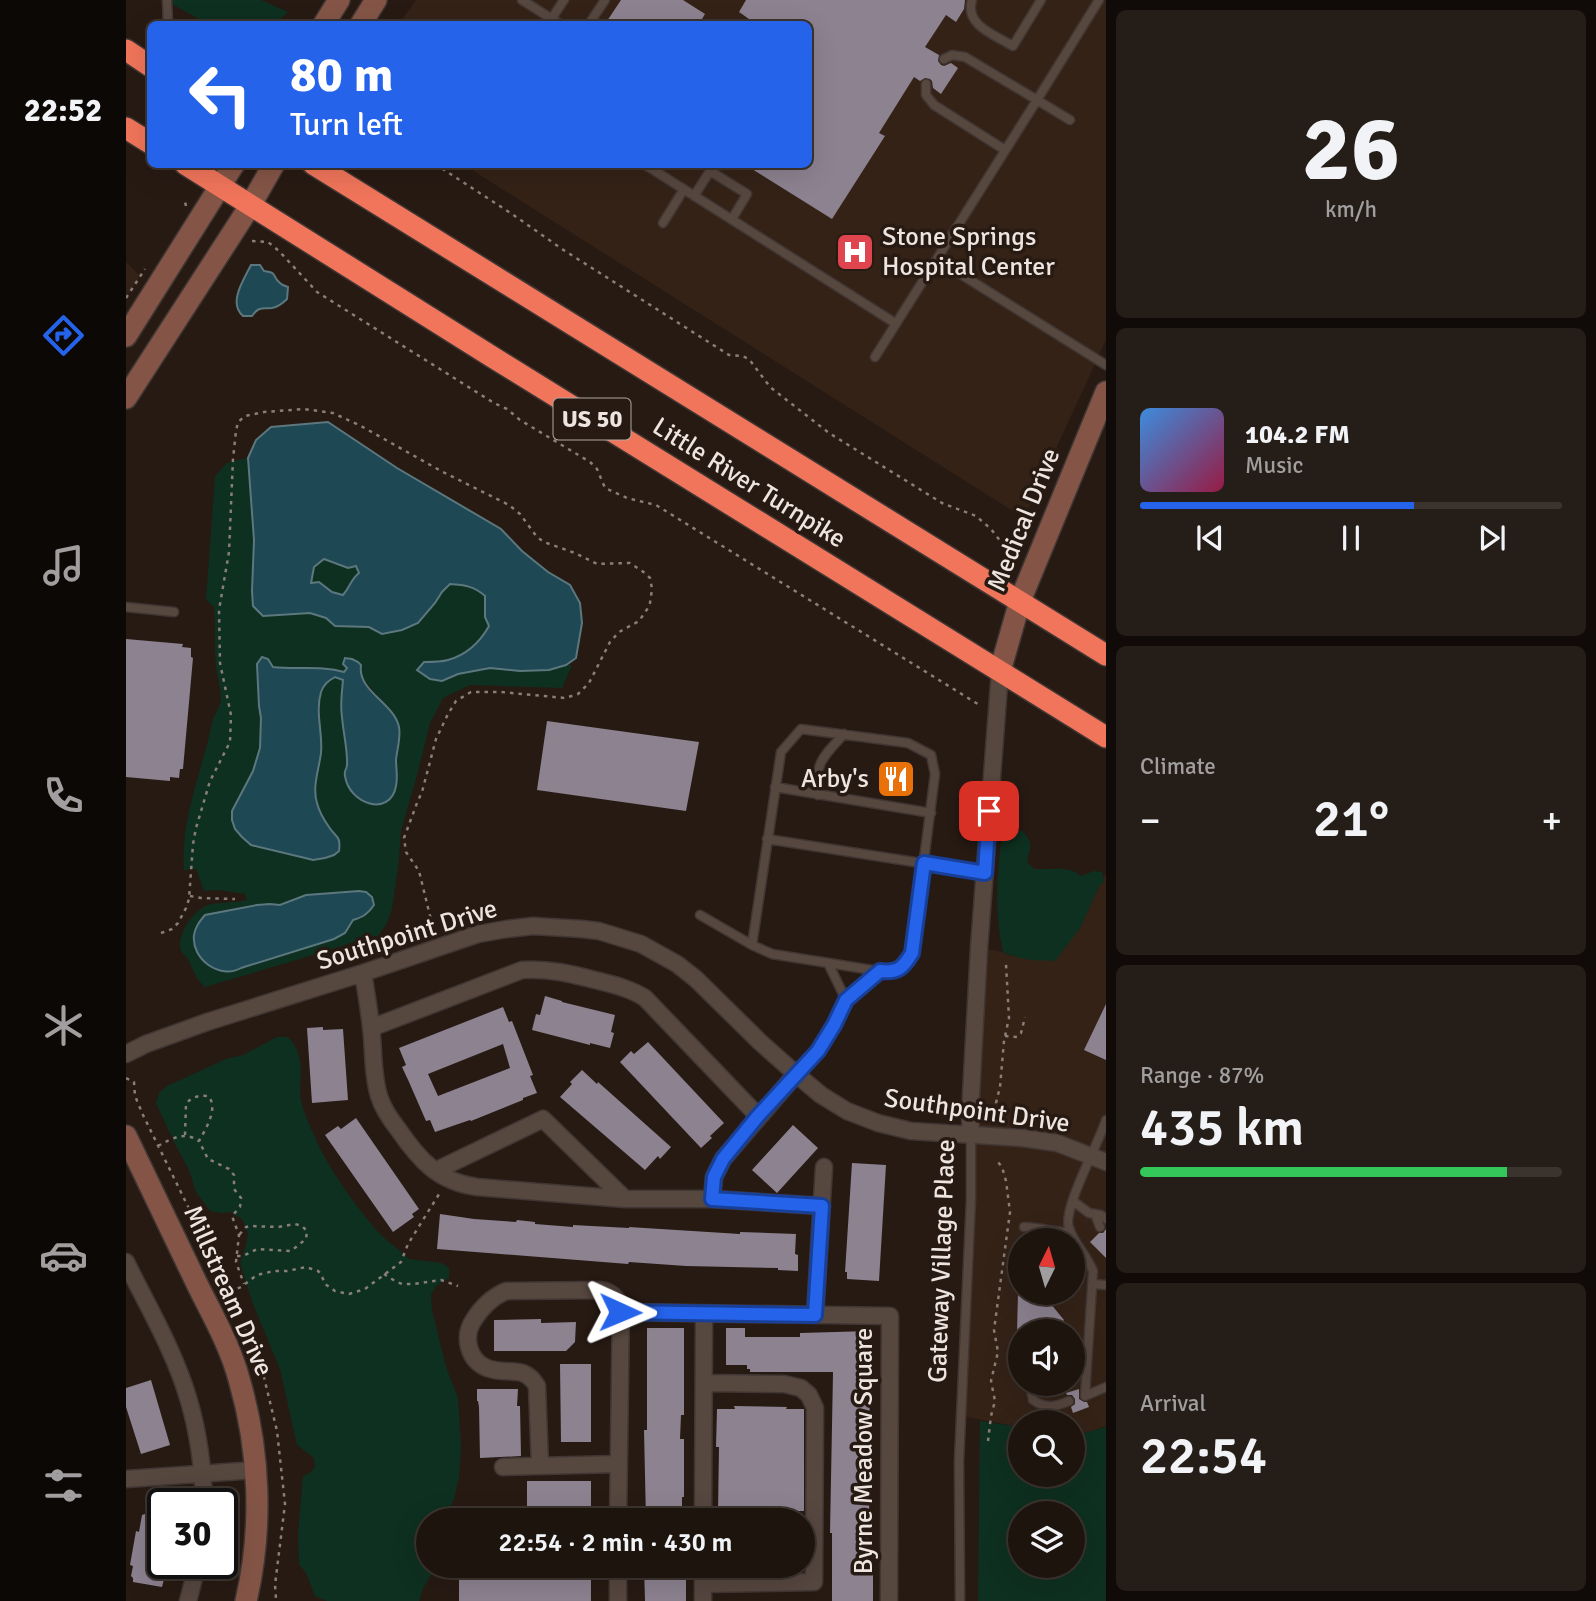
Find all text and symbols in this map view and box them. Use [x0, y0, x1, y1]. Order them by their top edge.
text: 80 m [290, 45, 393, 105]
icon: left [175, 49, 266, 140]
text: 22:52 [24, 91, 102, 130]
text: 26 [1302, 93, 1400, 206]
text: Turn left [290, 105, 403, 144]
text: km/h [1325, 195, 1377, 224]
place label: Stone Springs Hospital Center [882, 221, 1055, 283]
hospital icon: Stone Springs Hospital Center [834, 231, 876, 273]
icon: directions [39, 311, 88, 360]
road number: US 50 [554, 398, 630, 440]
street label: Little River Turnpike [647, 411, 851, 555]
text: 104.2 FM [1245, 419, 1350, 451]
street label: Medical Drive [981, 444, 1067, 596]
text: Music [1245, 451, 1303, 480]
icon: previous [1191, 519, 1229, 557]
icon: pause [1332, 519, 1370, 557]
icon: next [1473, 519, 1511, 557]
icon: music [39, 541, 88, 590]
text: Climate [1140, 752, 1216, 781]
restaurant icon: Arby's [875, 758, 917, 800]
place label: Arby's [801, 763, 869, 795]
icon: phone [39, 771, 88, 820]
pin [959, 781, 1019, 841]
text: 21° [1313, 787, 1389, 851]
icon: arrive [970, 792, 1008, 830]
text: − [1140, 797, 1161, 844]
text: + [1541, 797, 1562, 844]
street label: Southpoint Drive [313, 892, 501, 978]
icon: climate [39, 1001, 88, 1050]
text: Range · 87% [1140, 1061, 1264, 1090]
street label: Southpoint Drive [882, 1082, 1072, 1140]
text: 435 km [1140, 1096, 1304, 1160]
street label: Gateway Village Place [922, 1139, 962, 1383]
street label: Millstream Drive [176, 1201, 280, 1381]
north arrow [1008, 1228, 1085, 1306]
map controls [1008, 1228, 1085, 1578]
icon: car [39, 1231, 88, 1280]
position arrow [583, 1275, 657, 1349]
button: sound [1008, 1319, 1085, 1396]
street label: Byrne Meadow Square [848, 1328, 880, 1574]
text: Arrival [1140, 1389, 1206, 1418]
button: search [1008, 1410, 1085, 1487]
text: 22:54 [1140, 1424, 1267, 1488]
icon: filters [39, 1461, 88, 1510]
speed limit sign: 30 [147, 1488, 238, 1579]
button: layers [1008, 1501, 1085, 1578]
text: 22:54 · 2 min · 430 m [499, 1527, 732, 1559]

